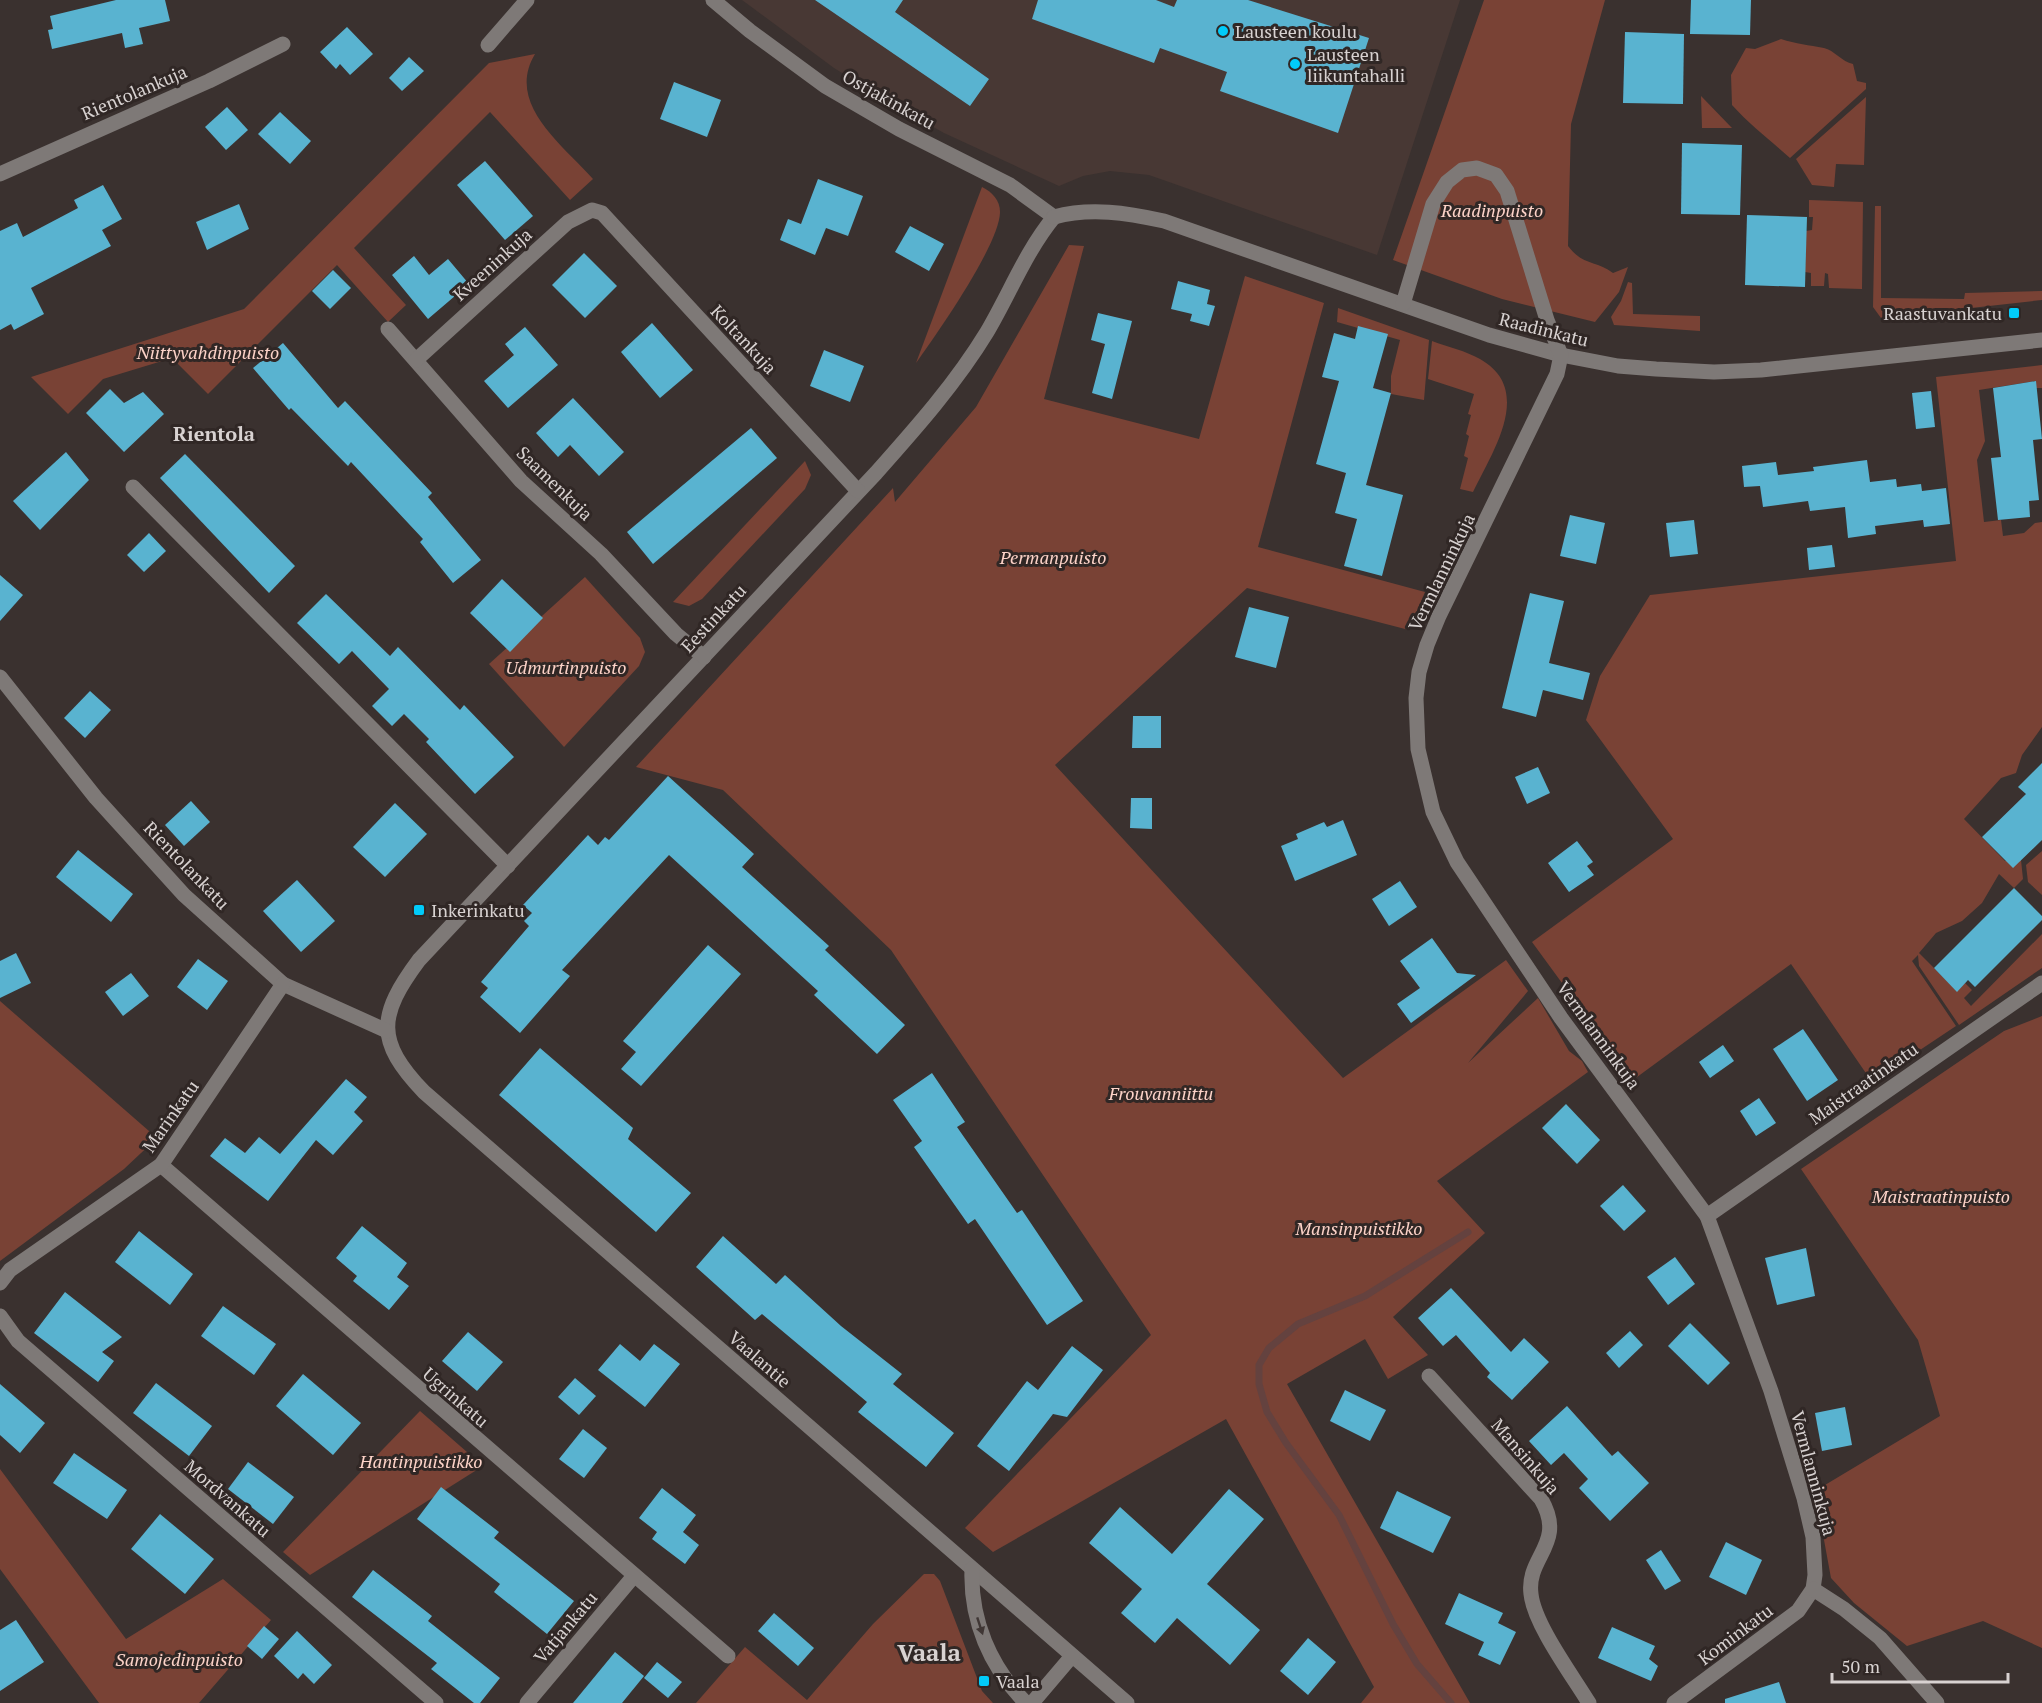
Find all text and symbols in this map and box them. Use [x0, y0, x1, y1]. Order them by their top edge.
place label: Lausteen koulu [1235, 19, 1357, 43]
marker: Lausteen koulu [1216, 24, 1230, 38]
place label: Lausteen liikuntahalli [1307, 42, 1405, 87]
marker: Lausteen liikuntahalli [1288, 57, 1302, 71]
street label: Rientolankuja [78, 59, 190, 125]
street label: Ostjakinkatu [838, 64, 940, 134]
park label: Raadinpuisto [1440, 198, 1543, 222]
street label: Kveeninkuja [447, 222, 537, 306]
street label: Koltankuja [706, 299, 782, 379]
place label: Raastuvankatu [1883, 301, 2002, 325]
street label: Raadinkatu [1497, 306, 1591, 352]
marker: Raastuvankatu [2007, 306, 2021, 320]
park label: Niittyvahdinpuisto [136, 340, 279, 364]
district label: Rientola [173, 420, 255, 447]
street label: Saamenkuja [512, 441, 598, 525]
street label: Vermlanninkuja [1402, 509, 1480, 635]
park label: Permanpuisto [999, 545, 1106, 569]
street label: Eestinkatu [675, 579, 751, 657]
park label: Udmurtinpuisto [506, 655, 626, 679]
street label: Rientolankatu [139, 816, 235, 914]
place label: Inkerinkatu [431, 898, 525, 922]
marker: Inkerinkatu [412, 903, 426, 917]
street label: Vermlanninkuja [1552, 976, 1646, 1094]
street label: Maistraatinkatu [1804, 1037, 1922, 1129]
street label: Marinkatu [136, 1075, 204, 1157]
park label: Frouvanniittu [1108, 1081, 1213, 1105]
park label: Maistraatinpuisto [1871, 1184, 2010, 1208]
park label: Mansinpuistikko [1295, 1216, 1422, 1240]
street label: Vaalantie [724, 1325, 796, 1393]
street label: Ugrinkatu [418, 1362, 494, 1432]
street label: Vermlanninkuja [1786, 1408, 1842, 1538]
street label: Mansinkuja [1486, 1413, 1566, 1499]
park label: Hantinpuistikko [359, 1449, 482, 1473]
street label: Mordvankatu [180, 1454, 276, 1542]
street label: Vatjankatu [528, 1586, 602, 1668]
street label: Kominkatu [1693, 1598, 1777, 1670]
one-way arrow [976, 1617, 985, 1635]
district label: Vaala [897, 1636, 961, 1668]
scale bar [1832, 1646, 2008, 1684]
park label: Samojedinpuisto [115, 1647, 243, 1671]
text: 50 m [1841, 1654, 1881, 1678]
place label: Vaala [996, 1669, 1040, 1693]
marker: Vaala [977, 1674, 991, 1688]

